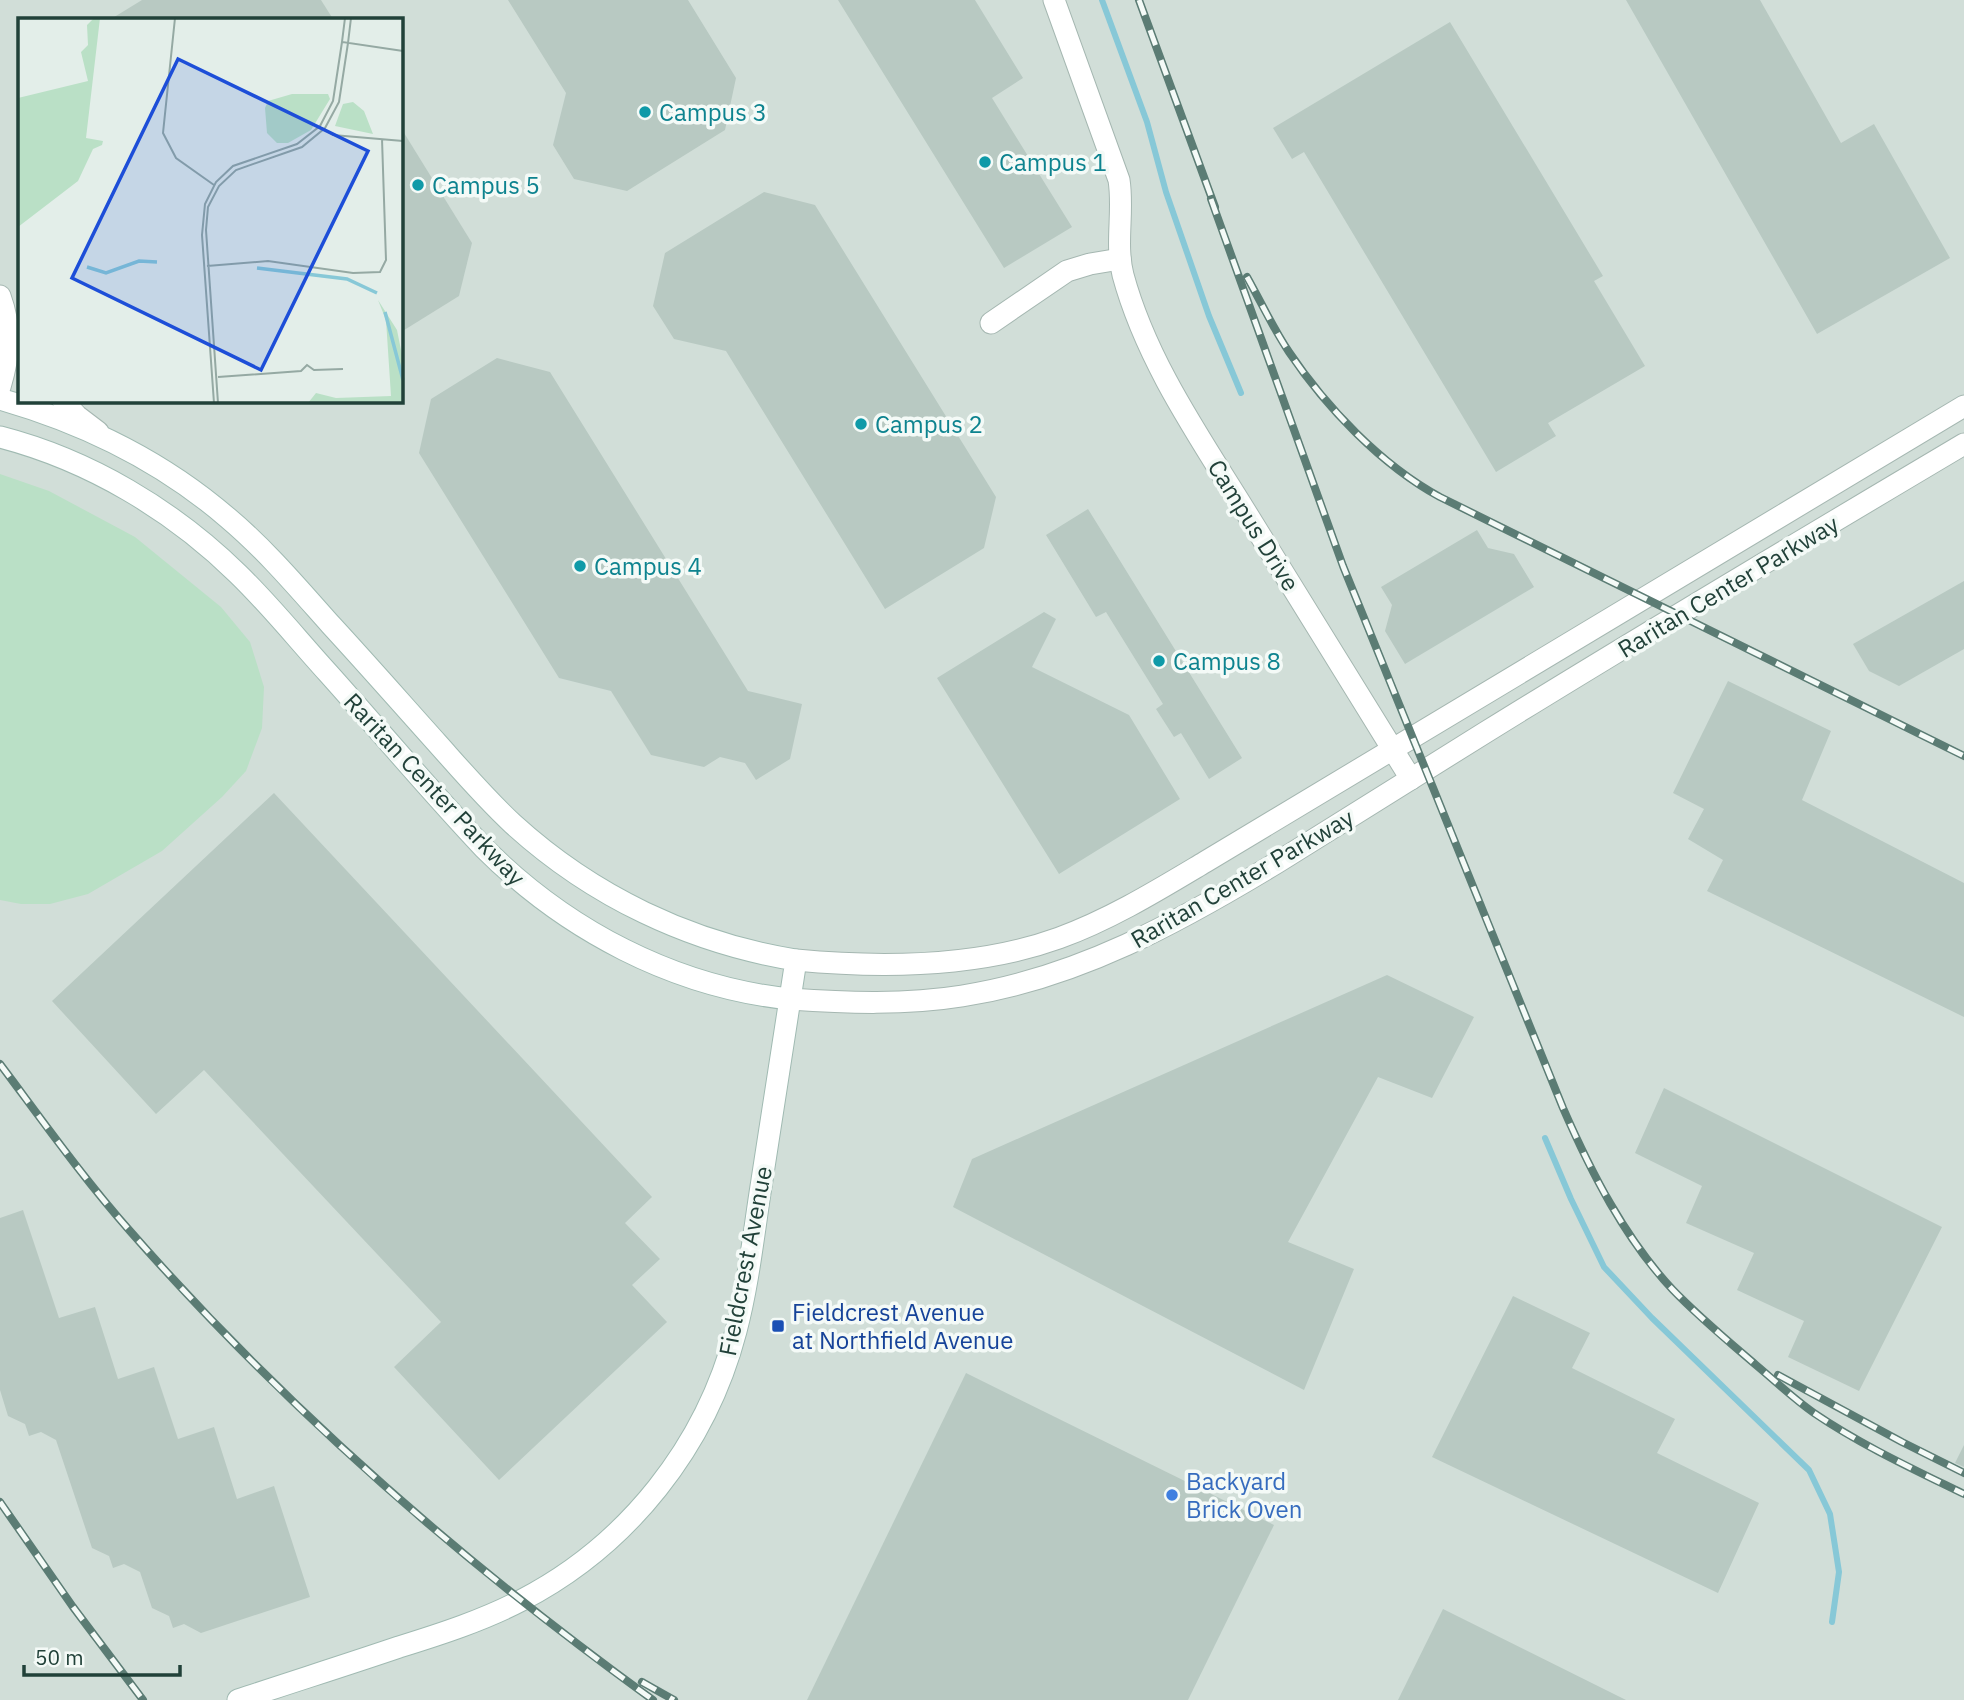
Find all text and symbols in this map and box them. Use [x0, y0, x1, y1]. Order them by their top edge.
inset map [18, 18, 402, 402]
place label: Campus 3 [659, 96, 767, 128]
marker: Campus 3 [637, 104, 653, 120]
place label: Campus 1 [999, 146, 1107, 178]
marker: Campus 1 [977, 154, 993, 170]
place label: Campus 5 [432, 169, 540, 201]
marker: Campus 5 [410, 177, 426, 193]
place label: Campus 2 [875, 408, 983, 440]
marker: Campus 2 [853, 416, 869, 432]
street label: Campus Drive [1201, 453, 1307, 597]
street label: Raritan Center Parkway [1612, 507, 1844, 665]
place label: Campus 4 [594, 550, 702, 582]
marker: Campus 4 [572, 558, 588, 574]
place label: Campus 8 [1173, 645, 1281, 677]
marker: Campus 8 [1151, 653, 1167, 669]
street label: Raritan Center Parkway [337, 686, 533, 892]
street label: Raritan Center Parkway [1125, 801, 1359, 955]
street label: Fieldcrest Avenue [711, 1163, 779, 1359]
place label: Fieldcrest Avenue at Northfield Avenue [792, 1296, 1013, 1356]
marker: Fieldcrest Avenue at Northfield Avenue [770, 1318, 786, 1334]
place label: Backyard Brick Oven [1186, 1465, 1302, 1525]
marker: Backyard Brick Oven [1164, 1487, 1180, 1503]
scale bar [24, 1634, 180, 1678]
text: 50 m [35, 1643, 84, 1671]

